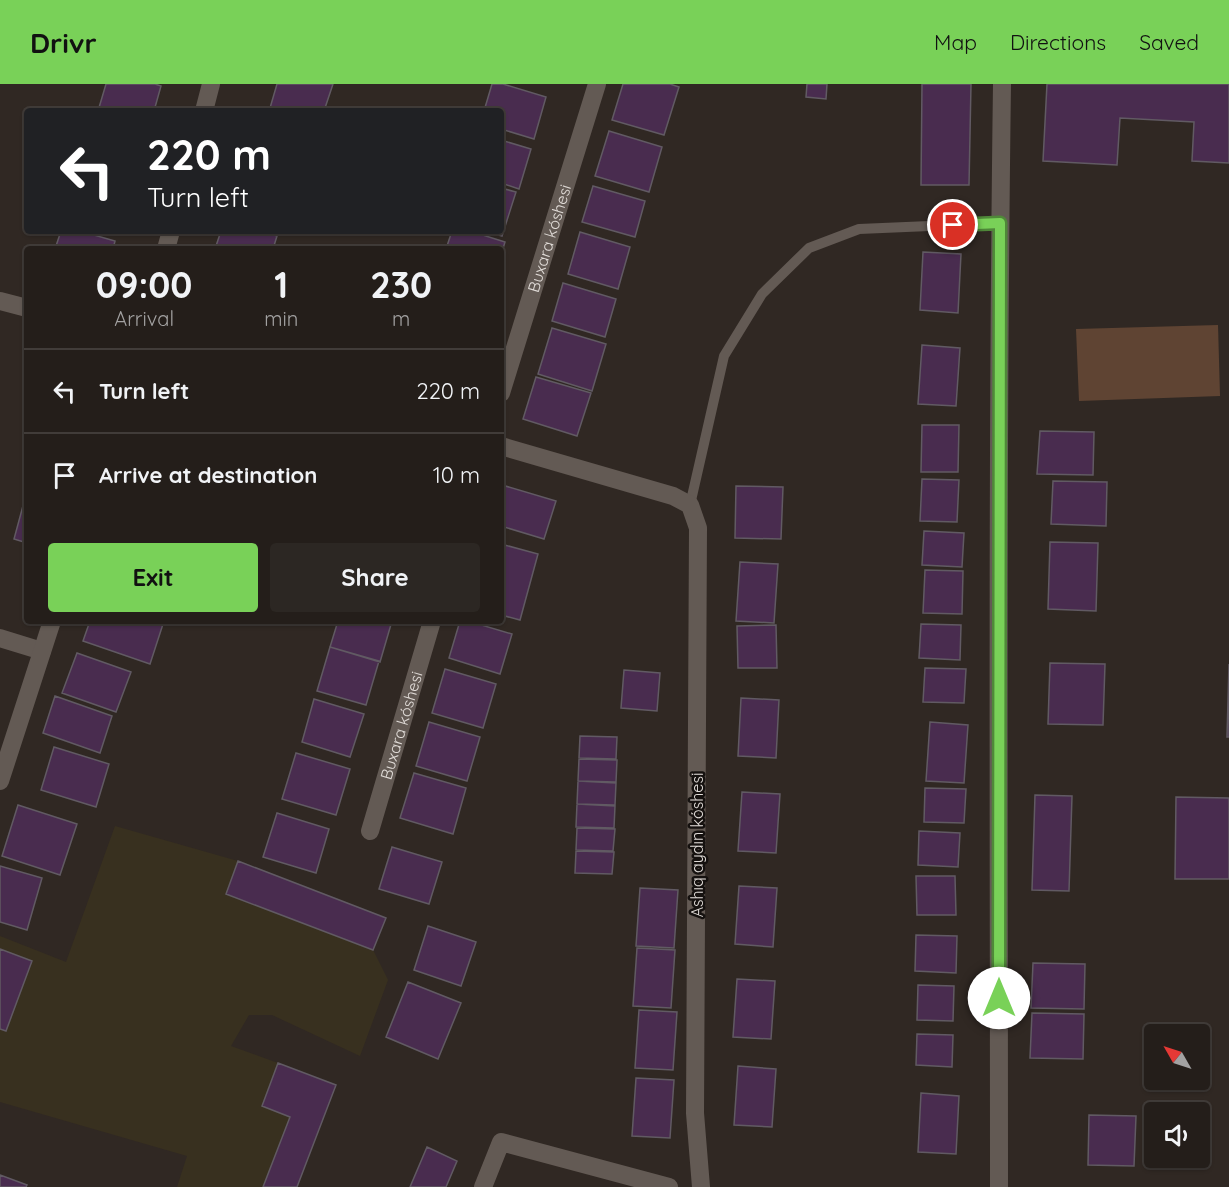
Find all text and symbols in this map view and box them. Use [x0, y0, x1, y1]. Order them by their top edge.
text: Drivr [30, 25, 97, 60]
text: Map [934, 29, 977, 55]
text: Directions [1010, 29, 1106, 55]
text: Saved [1139, 29, 1199, 55]
text: 220 m [147, 128, 271, 181]
icon: left [48, 132, 126, 210]
text: Turn left [147, 180, 249, 214]
street label: Buxara kóshesi [523, 182, 575, 295]
pin [927, 199, 978, 250]
icon: arrive [936, 208, 969, 241]
text: 09:00 [96, 262, 192, 307]
text: 1 [274, 262, 288, 307]
text: 230 [370, 262, 432, 307]
text: Arrival [114, 306, 174, 331]
text: min [264, 306, 298, 331]
text: m [392, 306, 410, 331]
icon: left [48, 375, 81, 408]
text: Turn left [99, 377, 189, 405]
text: 220 m [416, 377, 480, 405]
icon: arrive [48, 459, 81, 492]
text: Arrive at destination [99, 461, 317, 489]
text: 10 m [433, 461, 480, 489]
button: Exit [48, 543, 258, 612]
button: Share [270, 543, 480, 612]
street label: Buxara kóshesi [376, 669, 427, 782]
street label: Ashıq aydın kóshesi [687, 773, 707, 917]
position arrow [967, 966, 1031, 1030]
north arrow [1144, 1024, 1210, 1090]
map controls [1144, 1024, 1210, 1168]
button: sound [1144, 1102, 1210, 1168]

